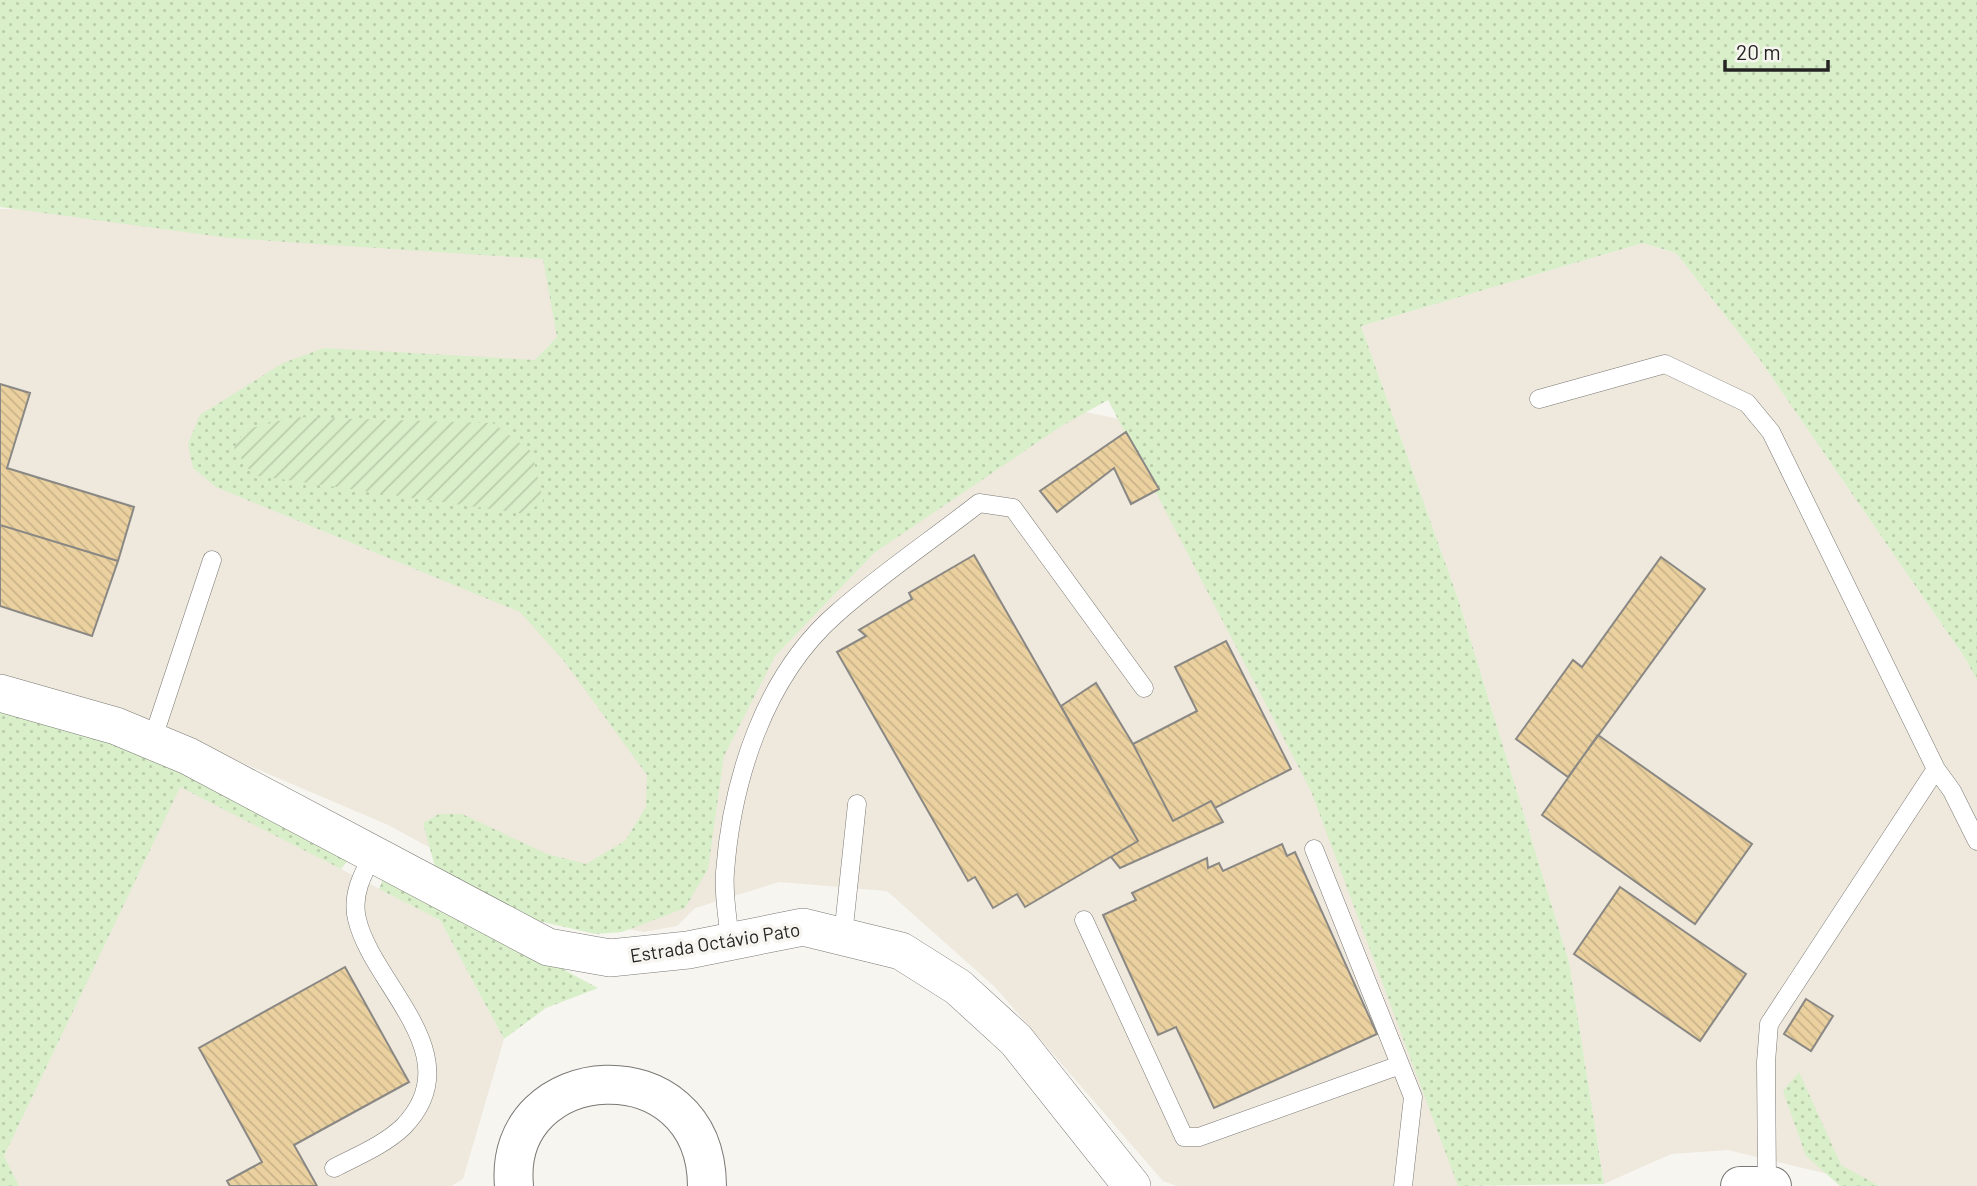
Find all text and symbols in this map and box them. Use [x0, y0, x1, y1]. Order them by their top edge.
scale bar [1725, 28, 1828, 72]
text: 20 m [1736, 39, 1781, 64]
street label: Estrada Octávio Pato [628, 917, 802, 967]

